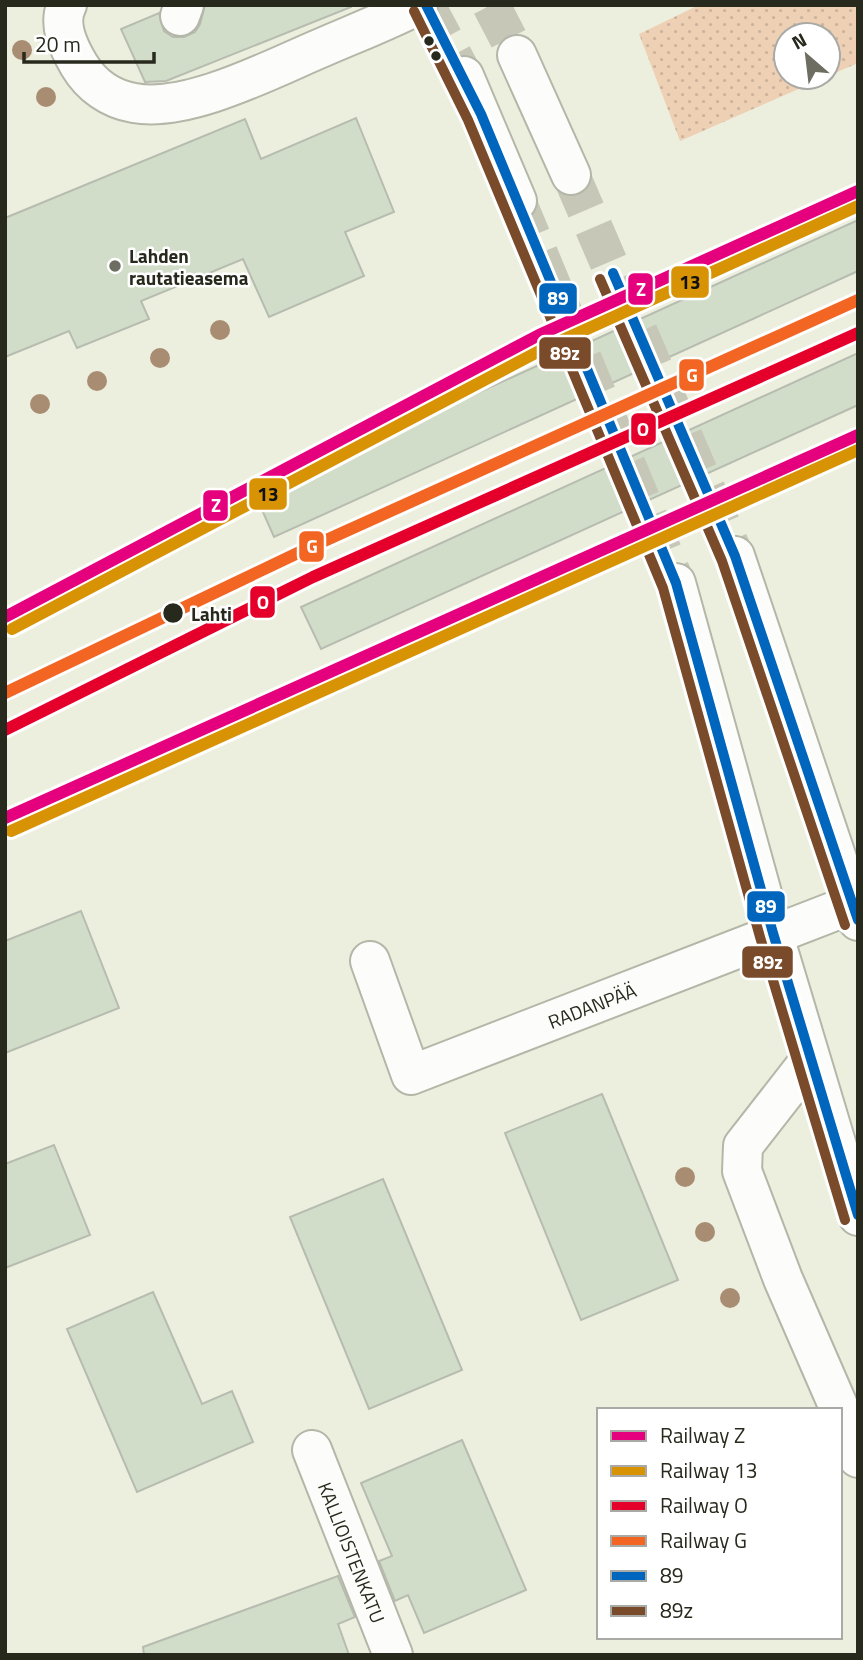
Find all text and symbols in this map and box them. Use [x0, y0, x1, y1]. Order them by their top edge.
scale bar [24, 21, 154, 65]
north arrow [772, 21, 842, 91]
text: N [786, 25, 811, 56]
text: 20 m [35, 28, 81, 60]
unlabelled marker [422, 34, 436, 48]
unlabelled marker [429, 49, 443, 63]
place label: Lahden rautatieasema [129, 241, 249, 292]
marker: Lahden rautatieasema [107, 258, 123, 274]
line badge: 13 [670, 265, 710, 299]
text: 13 [679, 267, 701, 296]
line badge: Z [627, 272, 654, 306]
text: Z [636, 274, 646, 303]
line badge: 89 [538, 282, 578, 315]
text: 89 [547, 283, 569, 312]
line badge: 89z [538, 336, 592, 370]
text: 89z [550, 338, 580, 367]
line badge: G [678, 358, 705, 392]
text: G [686, 360, 698, 389]
line badge: O [630, 412, 657, 446]
text: O [637, 414, 649, 443]
line badge: 13 [248, 477, 288, 511]
text: 13 [257, 479, 279, 508]
line badge: Z [202, 489, 229, 522]
text: Z [211, 490, 221, 519]
line badge: G [298, 530, 325, 563]
text: G [306, 531, 318, 560]
line badge: O [249, 585, 276, 619]
text: O [257, 587, 269, 616]
place label: Lahti [191, 599, 232, 628]
marker: Lahti [161, 601, 185, 625]
line badge: 89 [746, 890, 786, 923]
text: 89 [755, 891, 777, 920]
line badge: 89z [741, 945, 794, 979]
text: 89z [753, 947, 783, 976]
street label: RADANPÄÄ [543, 975, 640, 1035]
legend [597, 1408, 842, 1639]
text: Railway Z [660, 1419, 745, 1451]
text: Railway 13 [660, 1454, 758, 1486]
street label: KALLIOISTENKATU [311, 1477, 393, 1627]
text: Railway O [660, 1489, 748, 1521]
text: Railway G [660, 1524, 747, 1556]
text: 89 [660, 1559, 684, 1591]
text: 89z [660, 1594, 693, 1626]

